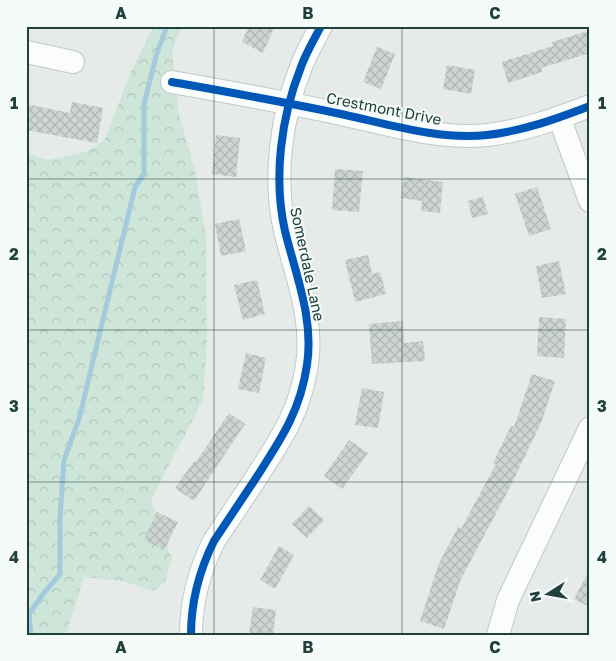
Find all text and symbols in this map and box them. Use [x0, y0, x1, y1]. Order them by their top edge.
text: A [115, 3, 127, 23]
text: B [302, 3, 314, 23]
text: C [489, 3, 501, 23]
street label: Crestmont Drive [325, 88, 443, 128]
text: 1 [10, 93, 18, 113]
text: 1 [598, 93, 606, 113]
street label: Somerdale Lane [287, 205, 329, 323]
text: 2 [9, 244, 19, 264]
text: 2 [597, 244, 607, 264]
text: 3 [9, 396, 19, 416]
text: 3 [597, 396, 607, 416]
text: 4 [9, 547, 19, 567]
text: 4 [597, 547, 607, 567]
north arrow [524, 568, 574, 618]
text: N [525, 590, 544, 603]
text: A [115, 637, 127, 657]
text: B [302, 637, 314, 657]
text: C [489, 637, 501, 657]

